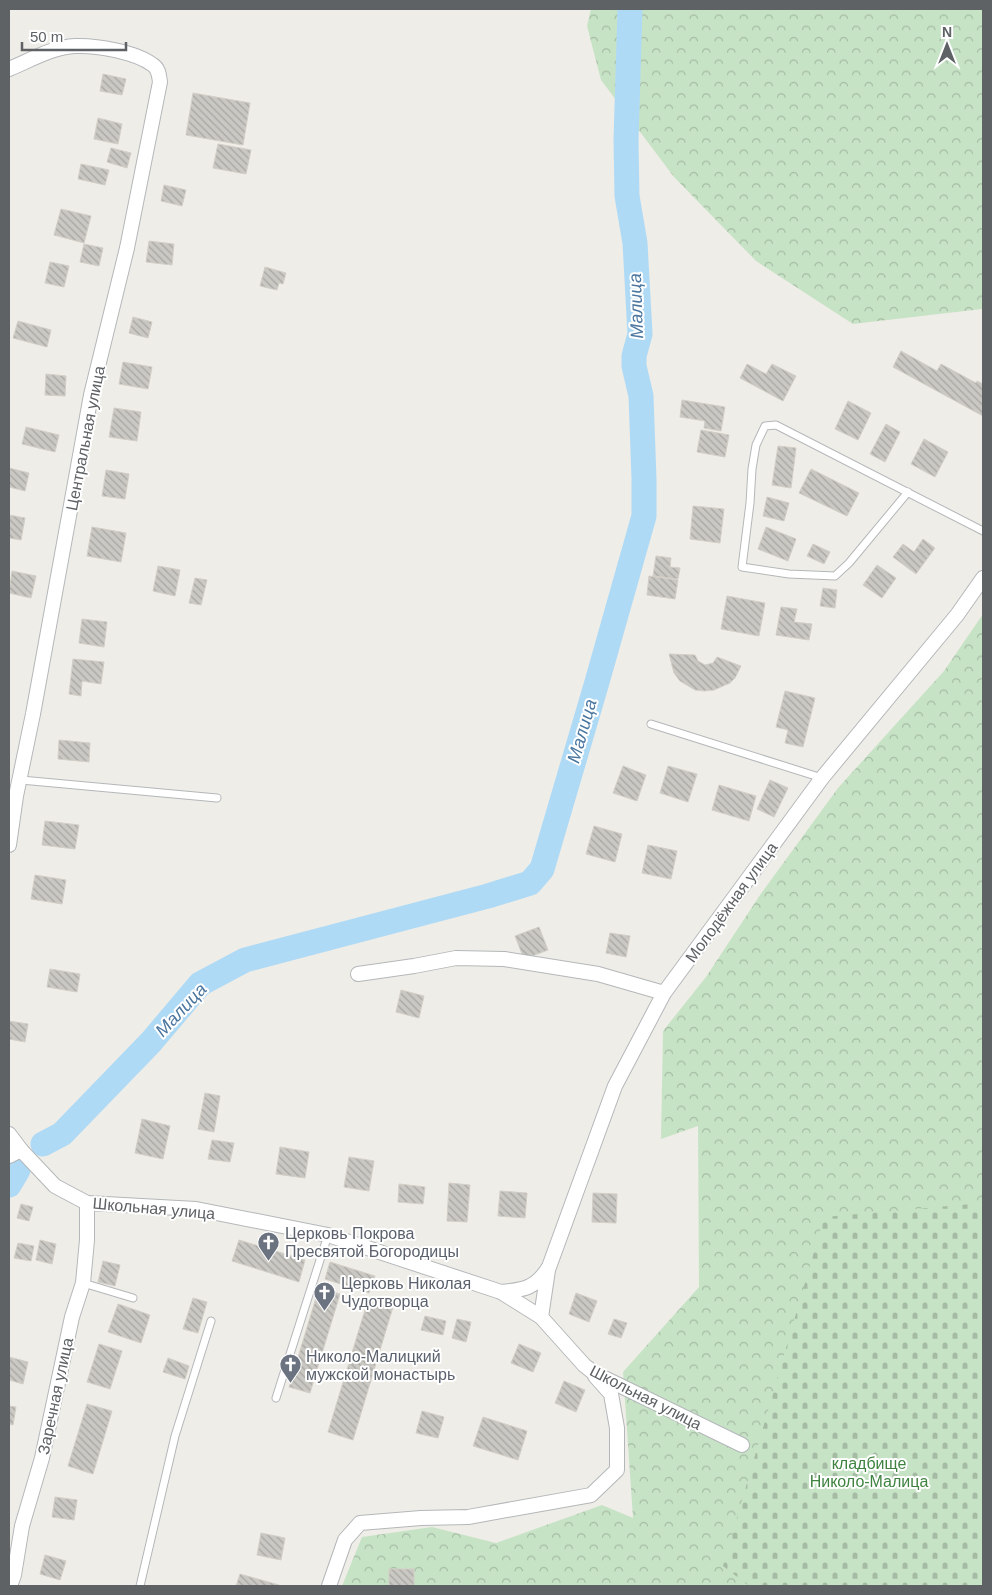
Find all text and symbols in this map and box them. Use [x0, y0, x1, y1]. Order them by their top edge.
scale bar [22, 20, 126, 52]
north arrow [922, 20, 972, 70]
text: N [942, 24, 952, 40]
text: 50 m [30, 28, 63, 45]
water label: Малица [625, 273, 647, 339]
street label: Центральная улица [63, 364, 108, 512]
water label: Малица [563, 697, 601, 765]
street label: Молодёжная улица [682, 839, 781, 965]
water label: Малица [151, 979, 211, 1041]
street label: Школьная улица [92, 1195, 216, 1222]
place label: Церковь Покрова Пресвятой Богородицы [285, 1225, 459, 1260]
church icon: Церковь Покрова Пресвятой Богородицы [257, 1230, 281, 1261]
place label: Церковь Николая Чудотворца [341, 1275, 471, 1310]
church icon: Церковь Николая Чудотворца [313, 1280, 337, 1311]
street label: Заречная улица [35, 1336, 76, 1456]
place label: Николо-Малицкий мужской монастырь [306, 1348, 455, 1383]
church icon: Николо-Малицкий мужской монастырь [278, 1353, 302, 1384]
street label: Школьная улица [587, 1362, 704, 1433]
park label: кладбище Николо-Малица [810, 1455, 928, 1490]

